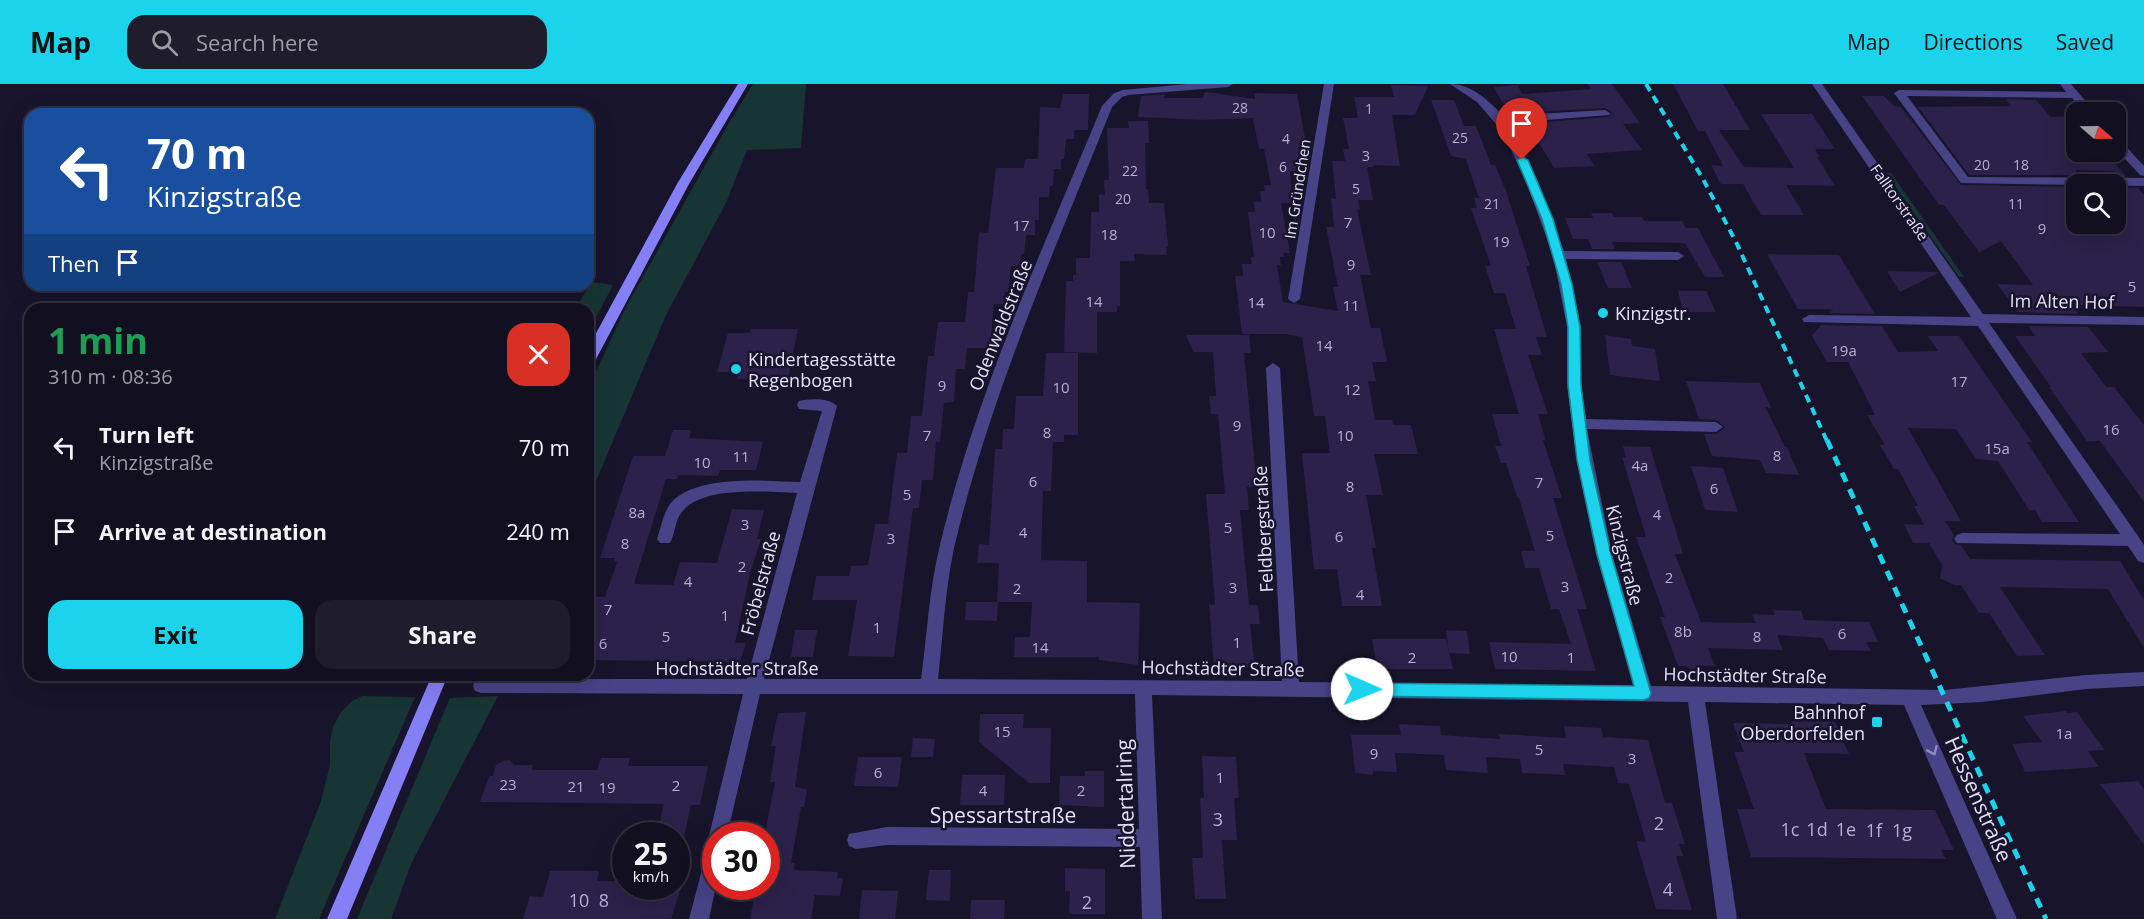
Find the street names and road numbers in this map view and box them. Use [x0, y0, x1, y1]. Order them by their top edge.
street label: Im Gründchen [1279, 138, 1315, 240]
street label: Falltorstraße [1866, 160, 1934, 244]
street label: Odenwaldstraße [963, 256, 1037, 394]
street label: Im Alten Hof [2009, 288, 2115, 314]
street label: Feldbergstraße [1248, 465, 1278, 593]
street label: Kinzigstraße [1601, 502, 1649, 608]
street label: Fröbelstraße [735, 528, 785, 638]
street label: Hochstädter Straße [1141, 655, 1305, 681]
street label: Hochstädter Straße [655, 656, 819, 680]
street label: Hochstädter Straße [1663, 662, 1827, 688]
street label: Hessenstraße [1939, 732, 2019, 866]
street label: Niddertalring [1109, 739, 1141, 869]
street label: Spessartstraße [930, 801, 1076, 829]

